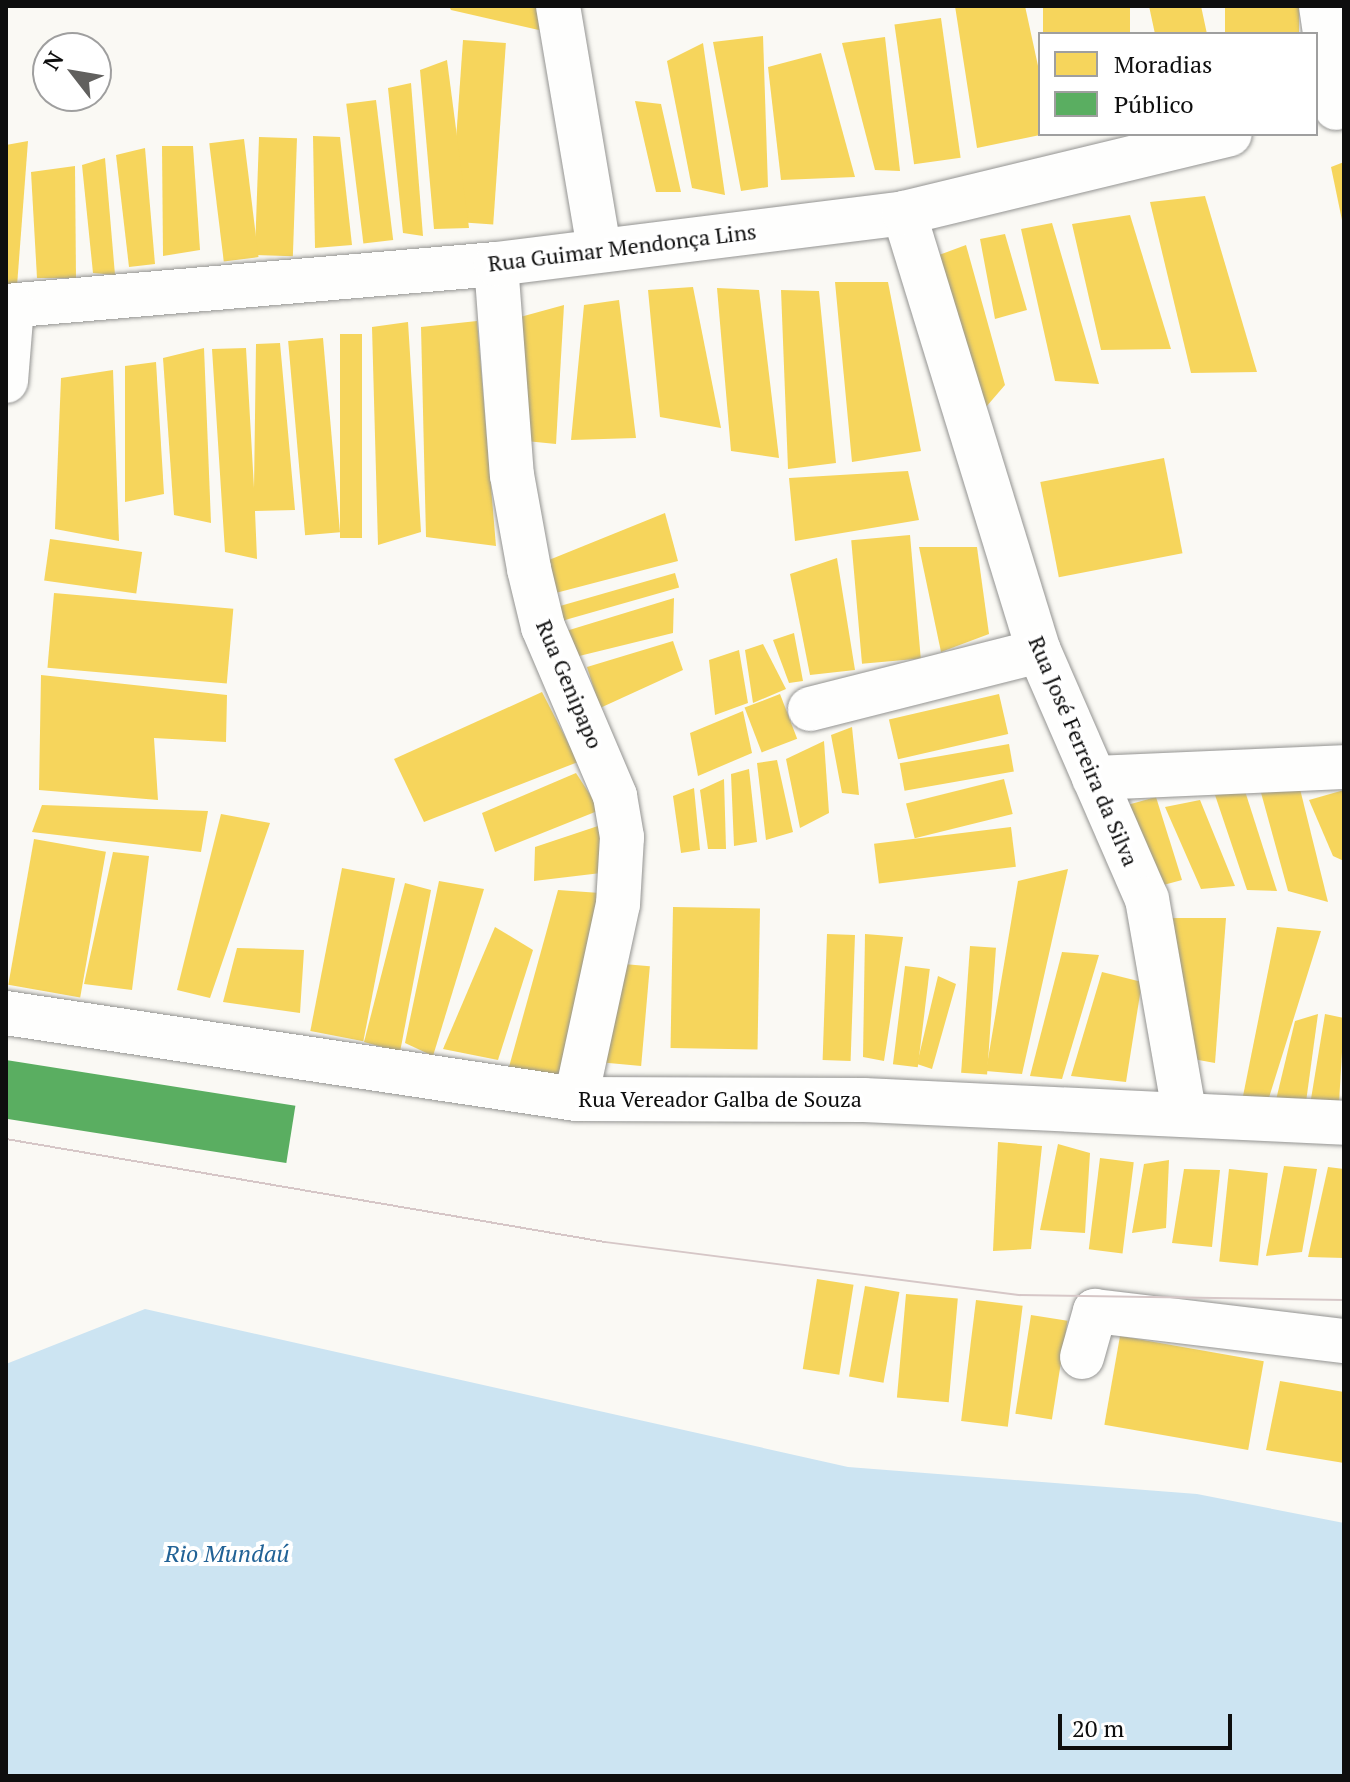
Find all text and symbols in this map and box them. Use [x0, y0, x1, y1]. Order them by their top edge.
north arrow [32, 32, 112, 112]
legend [1038, 32, 1318, 136]
text: N [36, 46, 69, 75]
text: Moradias [1114, 48, 1212, 80]
text: Público [1114, 88, 1194, 120]
street label: Rua Guimar Mendonça Lins [486, 217, 758, 277]
street label: Rua Genipapo [531, 616, 609, 752]
street label: Rua José Ferreira da Silva [1024, 632, 1144, 870]
street label: Rua Vereador Galba de Souza [578, 1086, 862, 1112]
water label: Rio Mundaú [164, 1540, 290, 1568]
scale bar [1062, 1698, 1236, 1748]
text: 20 m [1072, 1712, 1124, 1744]

